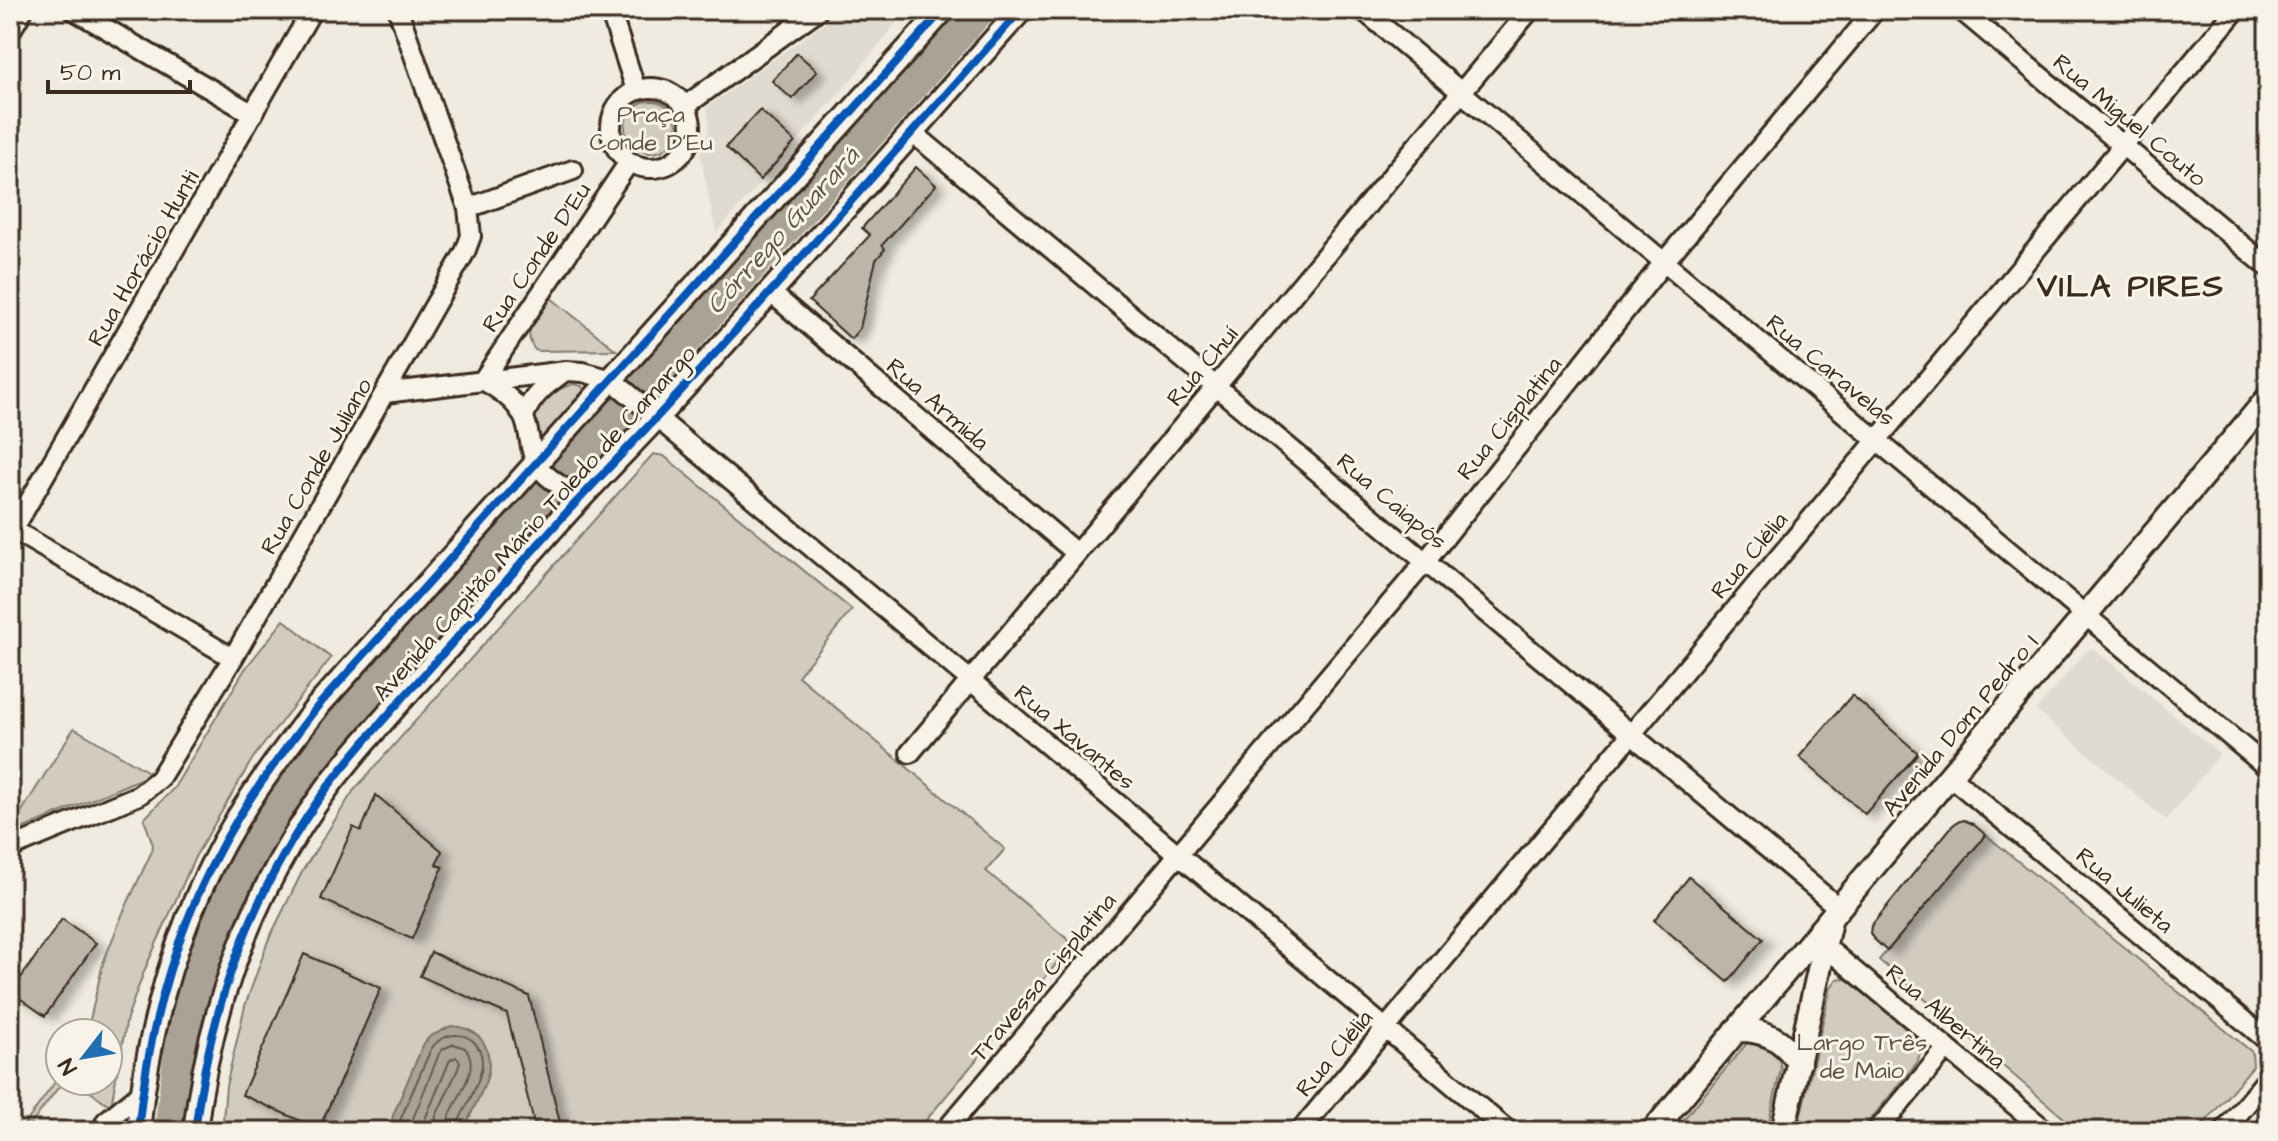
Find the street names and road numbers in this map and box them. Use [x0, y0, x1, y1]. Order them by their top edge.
street label: Rua Miguel Couto [2044, 46, 2214, 196]
street label: Rua Horácio Hunti [79, 164, 208, 353]
street label: Rua Conde D'Eu [474, 176, 600, 339]
street label: Rua Caravelas [1758, 307, 1902, 435]
street label: Rua Chuí [1159, 319, 1247, 414]
street label: Avenida Capitão Mário Toledo de Camargo [365, 338, 705, 710]
street label: Rua Cisplatina [1449, 349, 1570, 488]
street label: Rua Armida [878, 350, 996, 459]
street label: Rua Conde Juliano [253, 372, 381, 561]
street label: Rua Caiapós [1329, 445, 1454, 558]
street label: Rua Clélia [1703, 505, 1796, 607]
street label: Avenida Dom Pedro I [1874, 627, 2047, 824]
street label: Rua Xavantes [1006, 677, 1142, 799]
street label: Rua Julieta [2068, 840, 2181, 942]
street label: Travessa Cisplatina [963, 886, 1125, 1070]
street label: Rua Albertina [1878, 956, 2013, 1077]
street label: Rua Clélia [1288, 1003, 1381, 1105]

